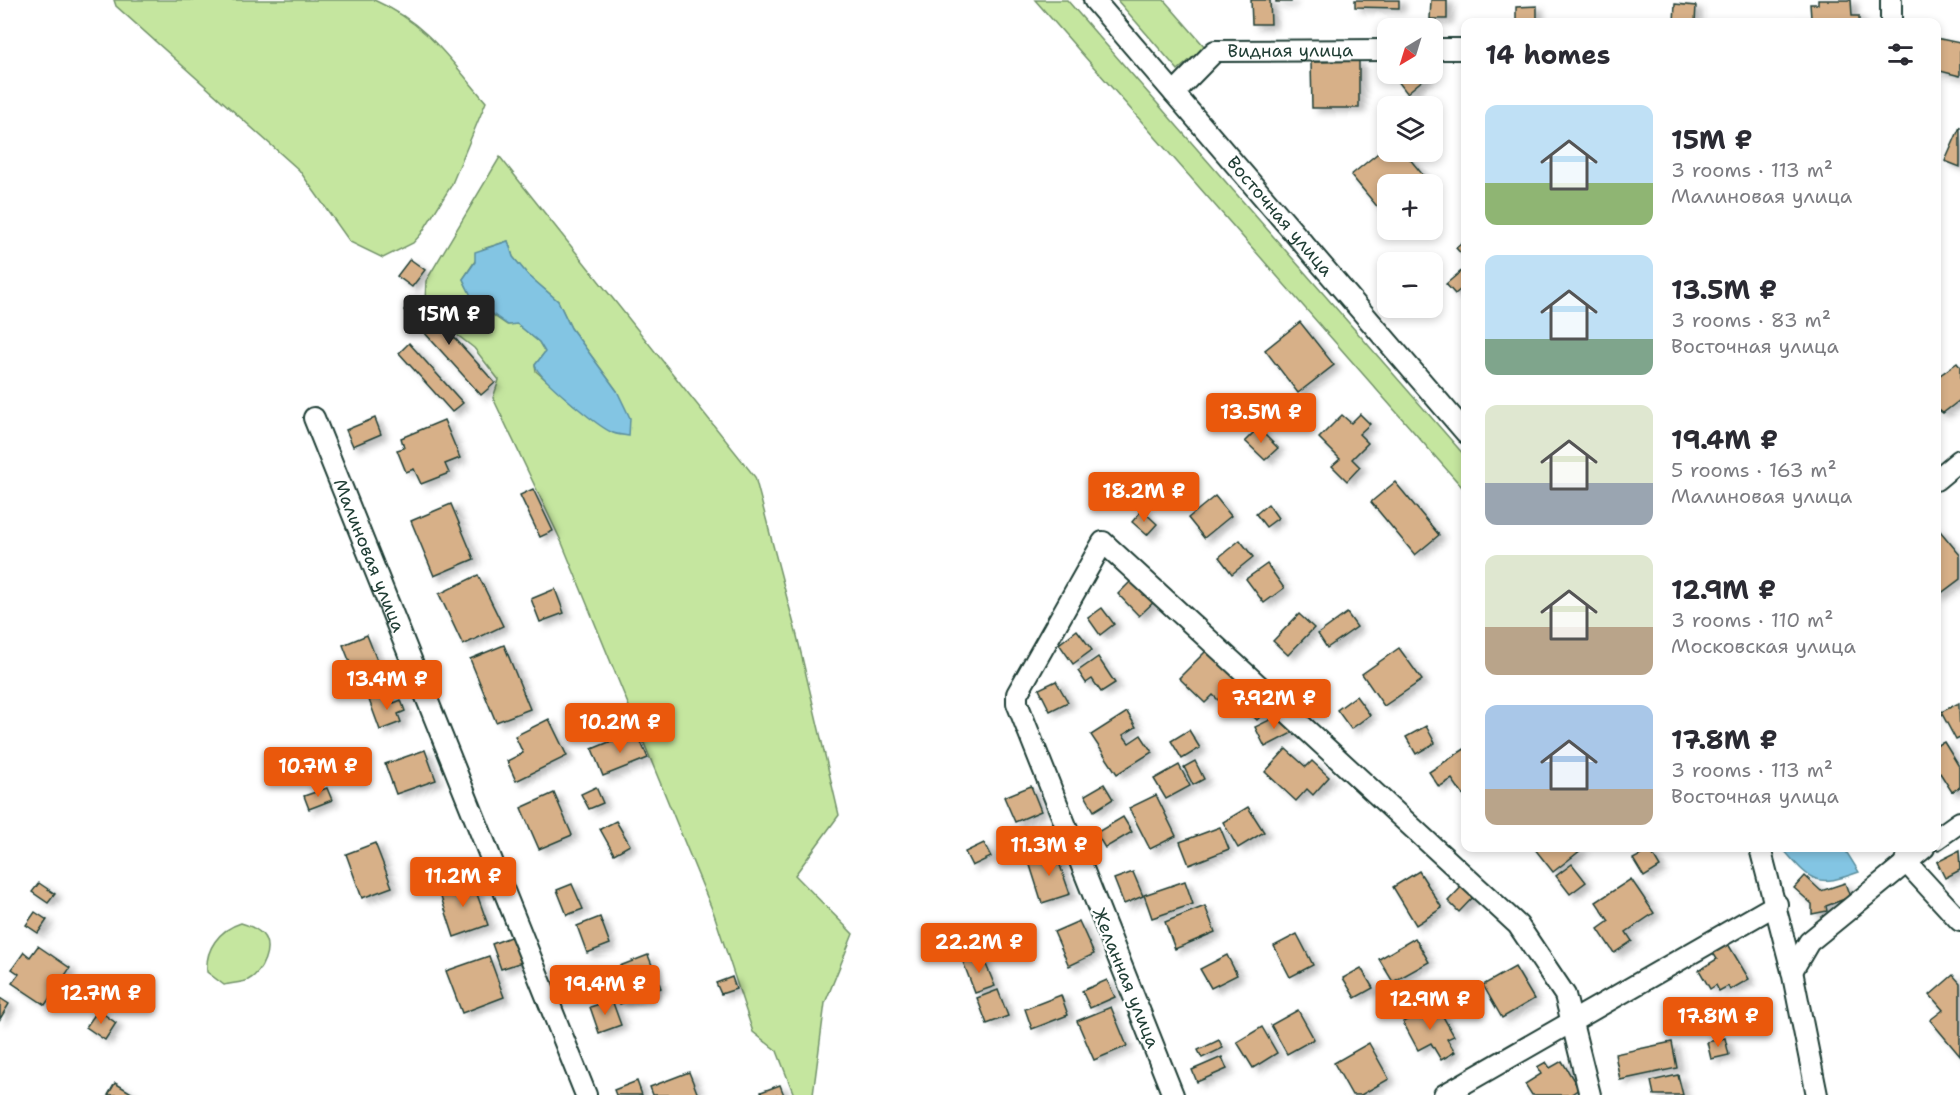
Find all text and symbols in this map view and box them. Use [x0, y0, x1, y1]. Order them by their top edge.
north arrow [1377, 18, 1443, 84]
map controls [1377, 18, 1443, 318]
text: 14 homes [1485, 37, 1611, 72]
street label: Видная улица [1227, 38, 1353, 63]
icon: filters [1884, 38, 1917, 71]
button: layers [1377, 96, 1443, 162]
text: 15M ₽ [1671, 122, 1753, 157]
icon: home [1533, 129, 1605, 201]
street label: Восточная улица [1221, 151, 1338, 281]
text: 3 rooms · 113 m² [1671, 157, 1833, 183]
button: + [1377, 174, 1443, 240]
text: Малиновая улица [1671, 183, 1852, 209]
button: − [1377, 252, 1443, 318]
text: 13.5M ₽ [1671, 272, 1777, 307]
icon: home [1533, 279, 1605, 351]
pin: 15M ₽ [407, 295, 491, 346]
text: 15M ₽ [418, 301, 480, 327]
text: 3 rooms · 83 m² [1671, 307, 1831, 333]
text: Восточная улица [1671, 333, 1839, 359]
pin: 13.5M ₽ [1206, 393, 1316, 444]
text: 13.5M ₽ [1220, 399, 1302, 425]
text: 19.4M ₽ [1671, 422, 1778, 457]
icon: home [1533, 429, 1605, 501]
text: 5 rooms · 163 m² [1671, 457, 1837, 483]
pin: 18.2M ₽ [1089, 472, 1199, 523]
street label: Малиновая улица [328, 475, 411, 636]
text: 18.2M ₽ [1102, 478, 1186, 504]
text: Малиновая улица [1671, 483, 1852, 509]
text: 12.9M ₽ [1671, 572, 1776, 607]
icon: home [1533, 579, 1605, 651]
text: 3 rooms · 110 m² [1671, 607, 1834, 633]
text: Московская улица [1671, 633, 1856, 659]
pin: 13.4M ₽ [332, 660, 442, 711]
text: 13.4M ₽ [346, 666, 428, 692]
pin: 7.92M ₽ [1219, 679, 1329, 730]
text: 7.92M ₽ [1232, 685, 1316, 711]
pin: 10.2M ₽ [565, 703, 675, 754]
text: 10.2M ₽ [579, 709, 661, 735]
text: 17.8M ₽ [1671, 722, 1778, 757]
icon: home [1533, 729, 1605, 801]
pin: 10.7M ₽ [263, 747, 373, 798]
text: 10.7M ₽ [278, 753, 358, 779]
text: 3 rooms · 113 m² [1671, 757, 1833, 783]
text: Восточная улица [1671, 783, 1839, 809]
pin: 11.3M ₽ [994, 826, 1104, 877]
text: 11.3M ₽ [1010, 832, 1088, 858]
pin: 11.2M ₽ [408, 857, 518, 908]
text: 11.2M ₽ [424, 863, 502, 889]
street label: Желанная улица [1087, 904, 1165, 1052]
pin: 22.2M ₽ [924, 923, 1034, 974]
text: 22.2M ₽ [935, 929, 1023, 955]
pin: 19.4M ₽ [550, 965, 660, 1016]
text: 19.4M ₽ [564, 971, 646, 997]
pin: 12.7M ₽ [46, 974, 156, 1025]
text: 12.7M ₽ [60, 980, 142, 1006]
pin: 12.9M ₽ [1375, 980, 1485, 1031]
text: 12.9M ₽ [1390, 986, 1470, 1012]
pin: 17.8M ₽ [1663, 997, 1773, 1048]
text: 17.8M ₽ [1677, 1003, 1759, 1029]

